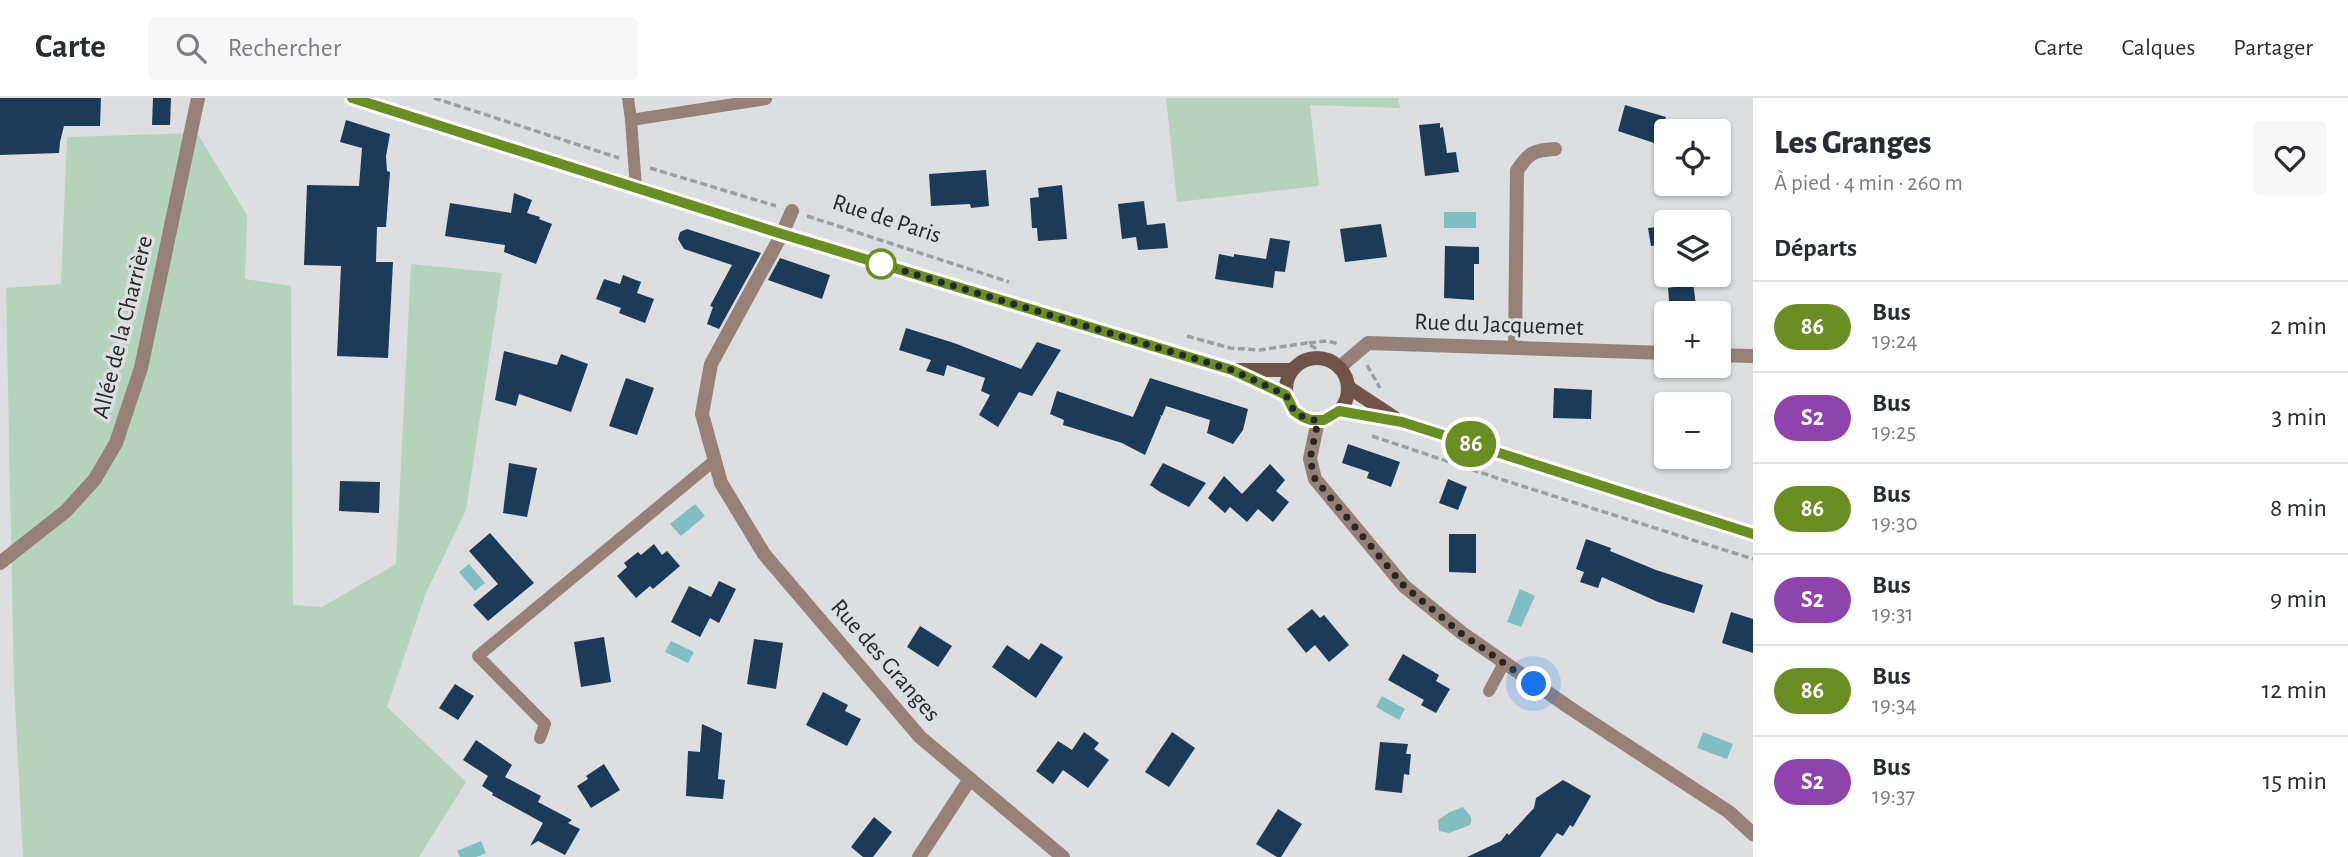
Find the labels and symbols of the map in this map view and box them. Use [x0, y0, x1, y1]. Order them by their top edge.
street label: Rue de Paris [829, 190, 944, 248]
street label: Allée de la Charrière [89, 234, 157, 421]
unlabelled marker [866, 249, 896, 279]
street label: Rue du Jacquemet [1414, 310, 1584, 340]
line badge: 86 [1440, 421, 1502, 467]
street label: Rue des Granges [826, 595, 944, 726]
your location [1516, 666, 1551, 701]

